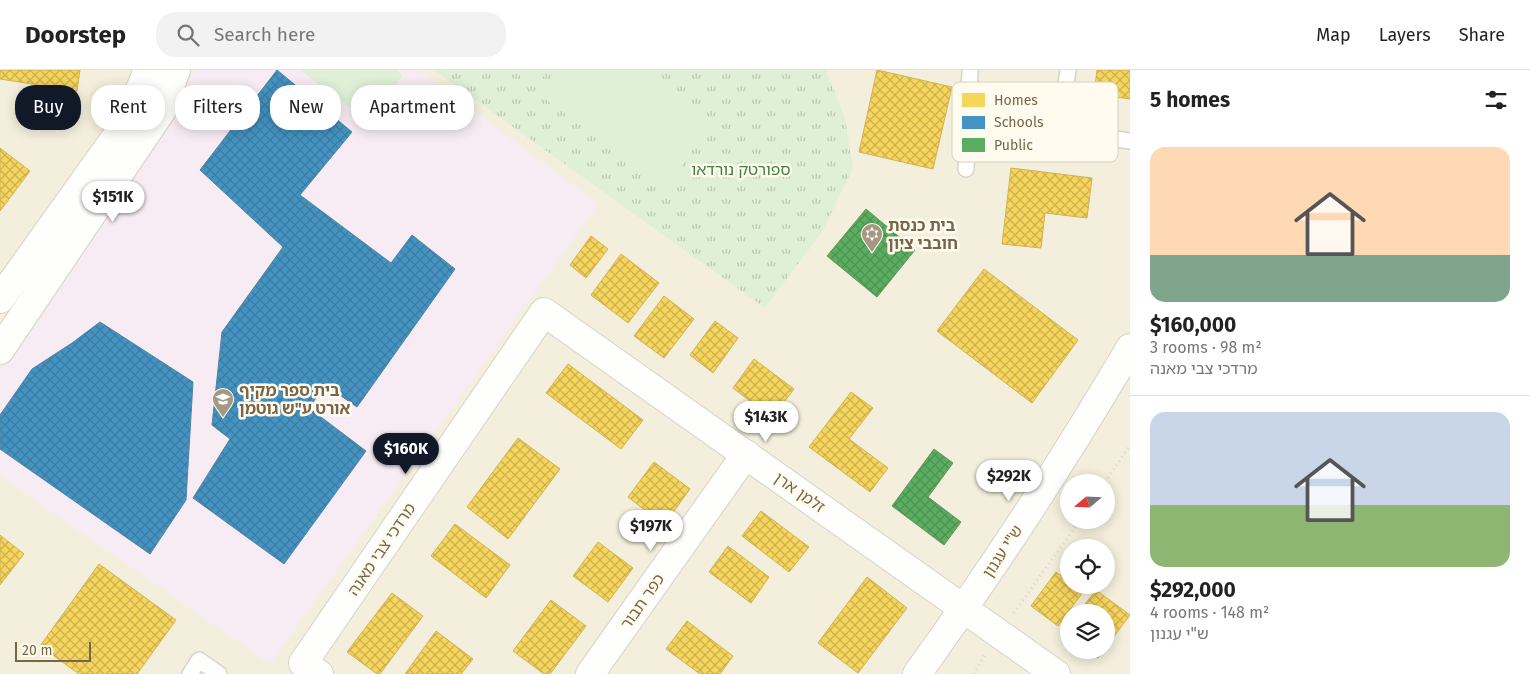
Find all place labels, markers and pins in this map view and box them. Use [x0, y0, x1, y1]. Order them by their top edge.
pin: $151K [78, 180, 148, 223]
place label: בית כנסת חובבי ציון [888, 216, 958, 253]
synagogue icon: בית כנסת חובבי ציון [860, 222, 884, 253]
place label: בית ספר מקיף אורט ע"ש גוטמן [239, 381, 351, 418]
school or university icon: בית ספר מקיף אורט ע"ש גוטמן [211, 387, 235, 418]
pin: $143K [731, 400, 801, 443]
pin: $160K [371, 432, 441, 475]
pin: $292K [974, 460, 1044, 502]
pin: $197K [616, 510, 686, 552]

